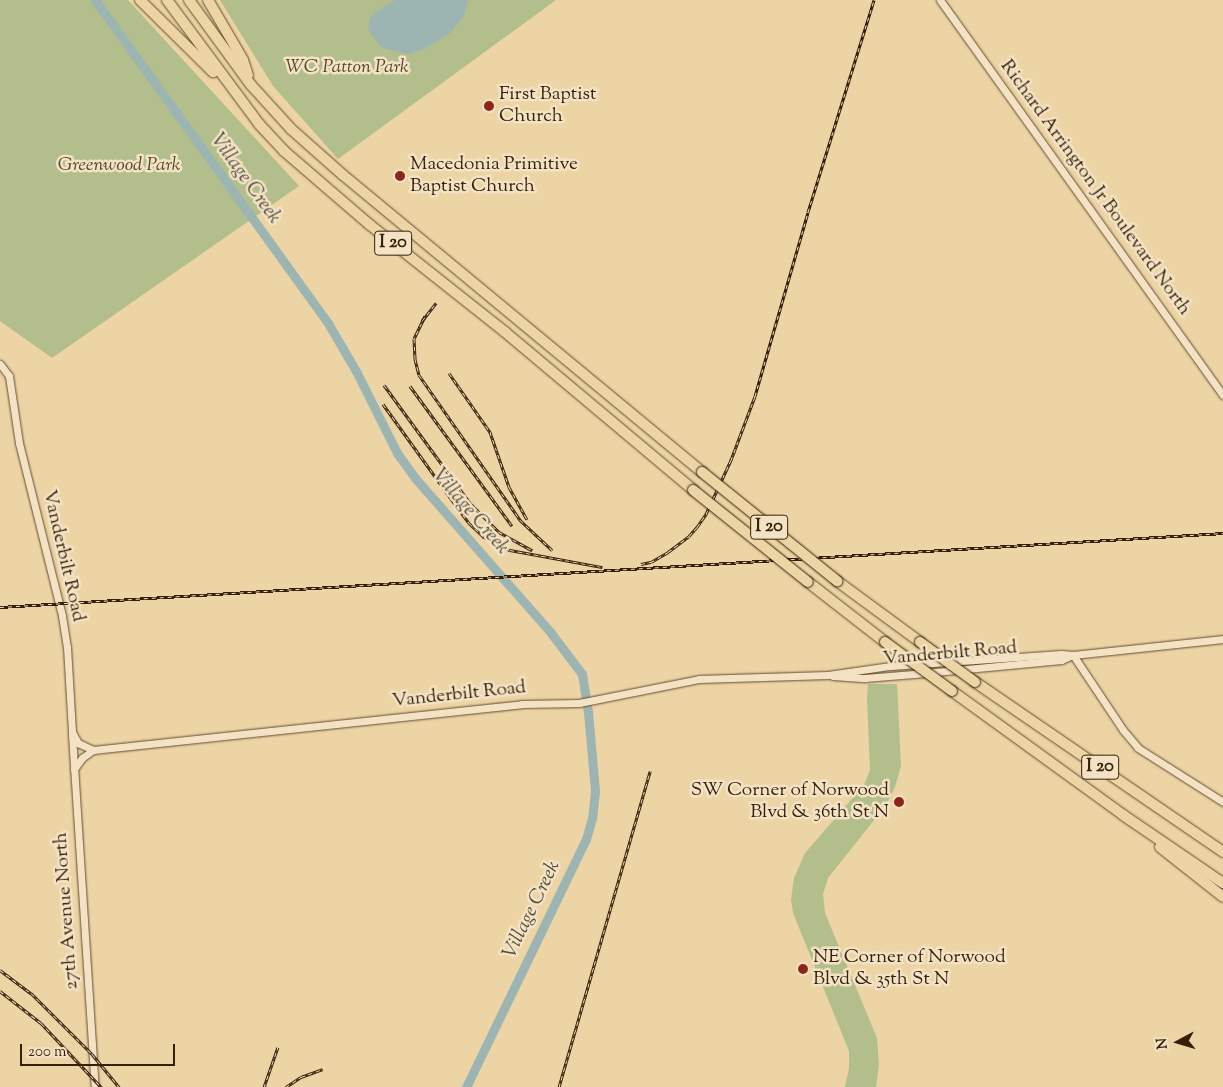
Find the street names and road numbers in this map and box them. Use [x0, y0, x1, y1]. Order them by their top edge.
street label: Richard Arrington Jr Boulevard North [995, 56, 1195, 320]
road number: I 20 [373, 228, 413, 258]
street label: Vanderbilt Road [37, 488, 89, 624]
road number: I 20 [749, 512, 789, 542]
street label: Vanderbilt Road [882, 637, 1018, 671]
street label: Vanderbilt Road [391, 677, 527, 713]
road number: I 20 [1080, 752, 1120, 782]
street label: 27th Avenue North [50, 832, 84, 990]

